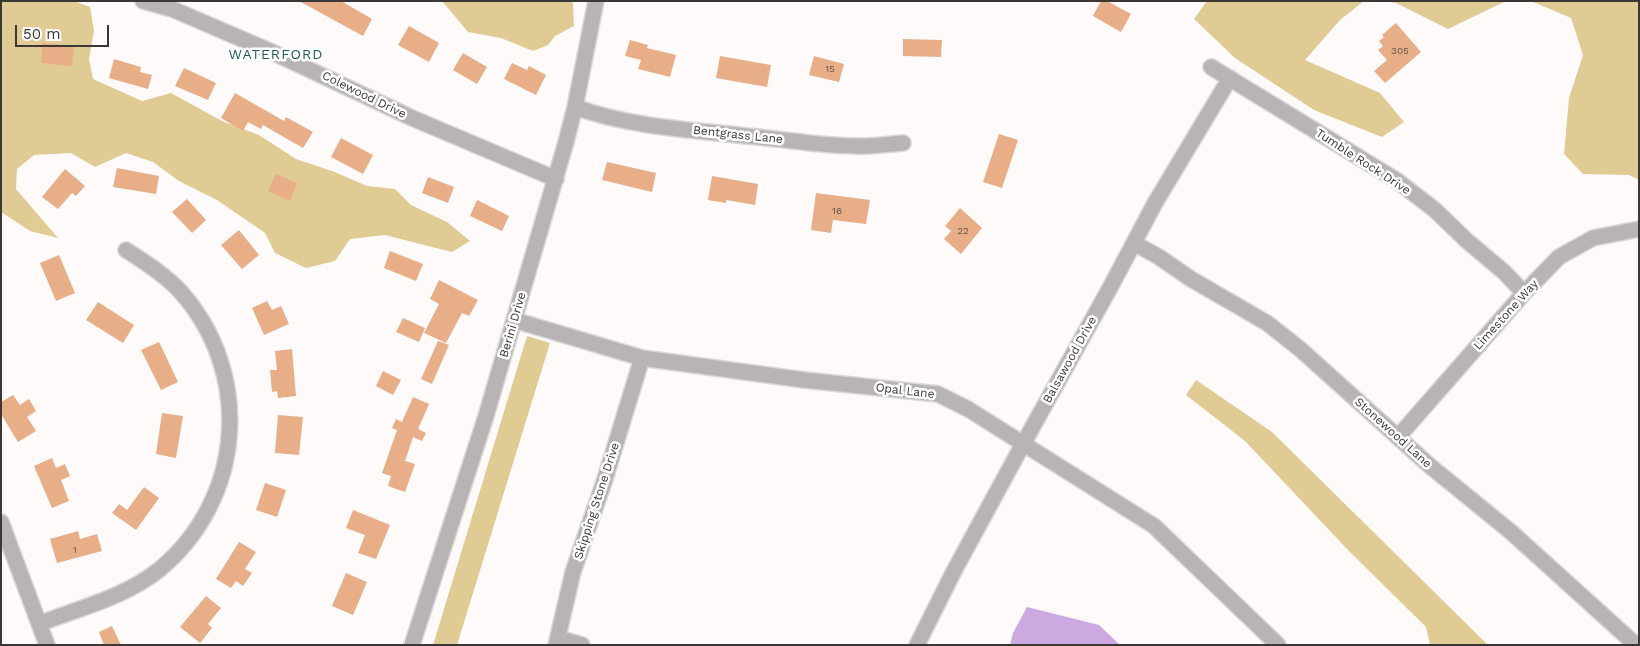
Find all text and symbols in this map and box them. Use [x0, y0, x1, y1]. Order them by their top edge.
scale bar [18, 15, 111, 47]
text: 50 m [23, 25, 60, 43]
house number: 305 [1391, 45, 1409, 57]
district label: WATERFORD [227, 47, 325, 63]
house number: 15 [825, 63, 835, 75]
street label: Colewood Drive [320, 68, 408, 122]
street label: Bentgrass Lane [692, 123, 784, 147]
street label: Tumble Rock Drive [1313, 126, 1413, 198]
house number: 16 [832, 205, 842, 217]
house number: 22 [957, 225, 969, 237]
street label: Limestone Way [1471, 277, 1541, 353]
street label: Berini Drive [497, 291, 529, 359]
street label: Balsawood Drive [1040, 314, 1100, 406]
street label: Opal Lane [875, 380, 935, 402]
street label: Stonewood Lane [1352, 395, 1434, 471]
street label: Skipping Stone Drive [571, 441, 623, 561]
house number: 1 [73, 544, 77, 556]

